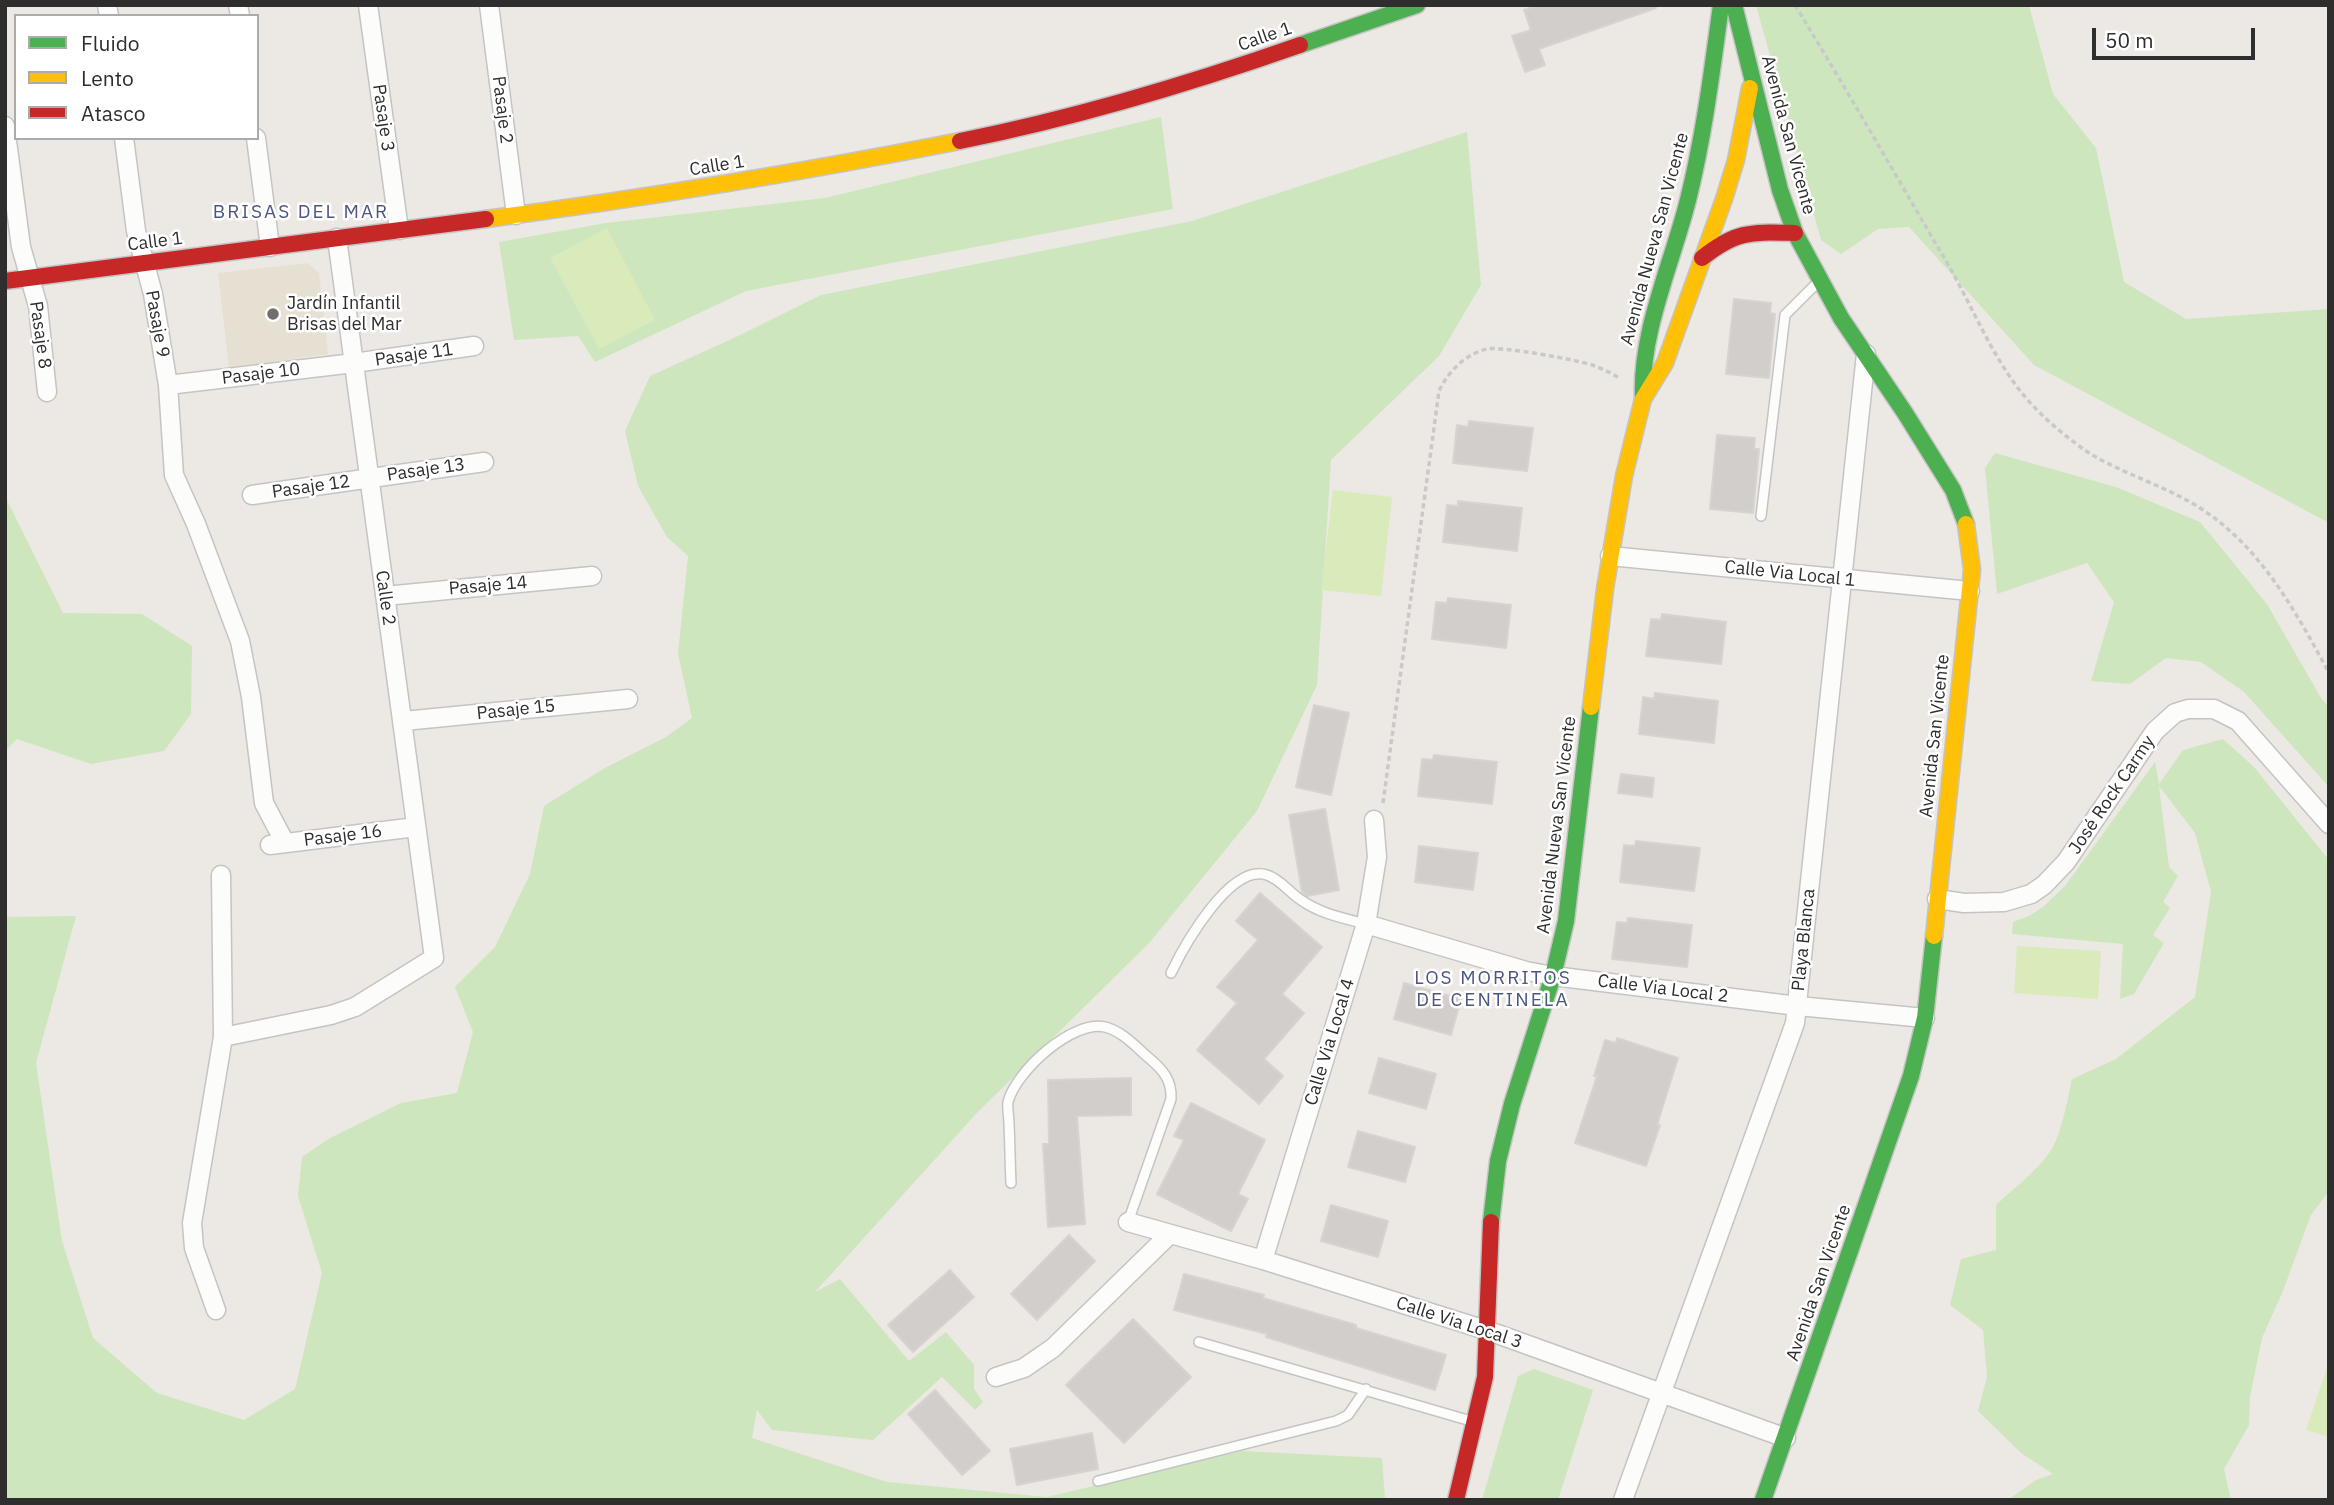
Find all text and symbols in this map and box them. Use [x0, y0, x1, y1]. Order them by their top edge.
legend [14, 14, 259, 140]
scale bar [2096, 14, 2259, 58]
street label: Calle 1 [1235, 18, 1295, 56]
text: 50 m [2105, 26, 2154, 54]
text: Fluido [81, 29, 140, 57]
street label: Avenida San Vicente [1756, 53, 1820, 217]
text: Lento [81, 64, 134, 92]
street label: Pasaje 2 [487, 75, 517, 145]
street label: Pasaje 3 [368, 83, 398, 153]
text: Atasco [81, 99, 145, 127]
street label: Avenida Nueva San Vicente [1616, 130, 1694, 348]
street label: Calle 1 [688, 151, 746, 181]
district label: BRISAS DEL MAR [214, 202, 388, 224]
street label: Calle 1 [126, 228, 184, 256]
street label: Pasaje 9 [140, 289, 174, 359]
place label: Jardín Infantil Brisas del Mar [287, 293, 402, 336]
street label: Pasaje 8 [25, 300, 55, 370]
marker: Jardín Infantil Brisas del Mar [265, 306, 281, 322]
street label: Pasaje 11 [373, 339, 455, 371]
street label: Pasaje 10 [221, 358, 301, 390]
street label: Pasaje 13 [385, 454, 467, 486]
street label: Pasaje 12 [270, 471, 352, 503]
street label: Calle Via Local 1 [1723, 556, 1857, 592]
street label: Calle 2 [370, 569, 400, 627]
street label: Pasaje 14 [448, 572, 528, 600]
street label: Avenida San Vicente [1916, 653, 1954, 819]
street label: Pasaje 15 [476, 695, 556, 725]
street label: Avenida Nueva San Vicente [1533, 715, 1581, 935]
street label: José Rock Carmy [2064, 732, 2160, 858]
street label: Pasaje 16 [303, 820, 383, 852]
street label: Playa Blanca [1788, 888, 1820, 992]
district label: LOS MORRITOS DE CENTINELA [1416, 968, 1570, 1012]
street label: Calle Via Local 2 [1596, 970, 1730, 1008]
street label: Calle Via Local 4 [1300, 976, 1360, 1108]
street label: Avenida San Vicente [1782, 1202, 1856, 1364]
street label: Calle Via Local 3 [1393, 1292, 1525, 1354]

